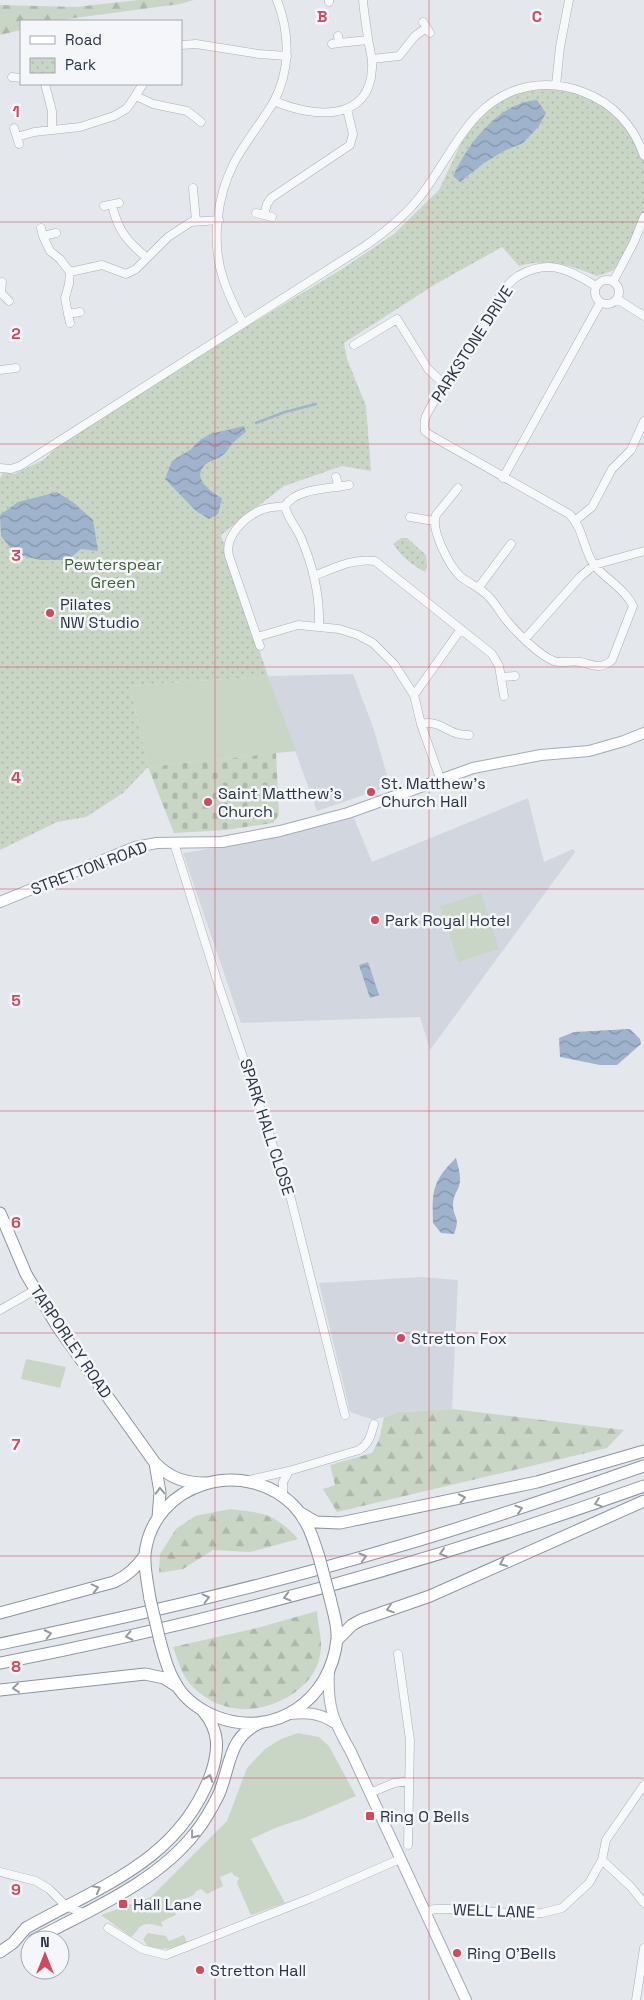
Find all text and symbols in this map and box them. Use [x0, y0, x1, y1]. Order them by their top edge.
text: B [317, 6, 327, 27]
text: C [532, 6, 542, 27]
legend [20, 20, 182, 85]
text: Road [65, 30, 102, 49]
text: Park [65, 55, 96, 74]
text: 1 [12, 101, 20, 122]
street label: PARKSTONE DRIVE [426, 282, 518, 406]
text: 2 [11, 323, 21, 344]
text: 3 [11, 545, 21, 566]
park label: Pewterspear Green [64, 554, 162, 593]
place label: Pilates NW Studio [60, 594, 140, 633]
marker: Pilates NW Studio [44, 607, 56, 619]
text: 4 [11, 767, 21, 788]
place label: St. Matthew's Church Hall [381, 773, 486, 812]
place label: Saint Matthew's Church [218, 783, 342, 822]
marker: St. Matthew's Church Hall [365, 786, 377, 798]
marker: Saint Matthew's Church [202, 796, 214, 808]
street label: STRETTON ROAD [28, 836, 150, 900]
place label: Park Royal Hotel [385, 910, 510, 931]
marker: Park Royal Hotel [369, 914, 381, 926]
text: 5 [11, 990, 21, 1011]
street label: SPARK HALL CLOSE [235, 1056, 299, 1198]
text: 6 [11, 1212, 21, 1233]
street label: TARPORLEY ROAD [26, 1282, 116, 1402]
place label: Stretton Fox [411, 1328, 507, 1349]
marker: Stretton Fox [395, 1332, 407, 1344]
text: 7 [12, 1434, 21, 1455]
one-way arrow [155, 1486, 165, 1494]
one-way arrow [457, 1493, 466, 1504]
one-way arrow [594, 1497, 603, 1507]
one-way arrow [514, 1504, 522, 1514]
one-way arrow [440, 1547, 448, 1557]
one-way arrow [359, 1552, 367, 1562]
one-way arrow [499, 1557, 508, 1567]
one-way arrow [91, 1583, 99, 1593]
one-way arrow [284, 1592, 292, 1602]
one-way arrow [202, 1593, 211, 1604]
one-way arrow [387, 1604, 395, 1614]
one-way arrow [43, 1629, 52, 1640]
one-way arrow [125, 1630, 134, 1641]
text: 8 [11, 1656, 21, 1677]
one-way arrow [11, 1682, 19, 1693]
one-way arrow [203, 1774, 213, 1783]
place label: Ring O Bells [380, 1806, 469, 1827]
marker: Ring O Bells [364, 1810, 376, 1822]
one-way arrow [191, 1829, 199, 1838]
text: 9 [11, 1879, 21, 1900]
one-way arrow [92, 1885, 101, 1895]
place label: Hall Lane [133, 1894, 202, 1915]
marker: Hall Lane [117, 1898, 129, 1910]
street label: WELL LANE [452, 1899, 536, 1923]
north arrow [20, 1930, 70, 1980]
text: N [40, 1933, 50, 1951]
place label: Ring O'Bells [467, 1943, 556, 1964]
marker: Ring O'Bells [451, 1947, 463, 1959]
place label: Stretton Hall [210, 1960, 306, 1981]
marker: Stretton Hall [194, 1964, 206, 1976]

